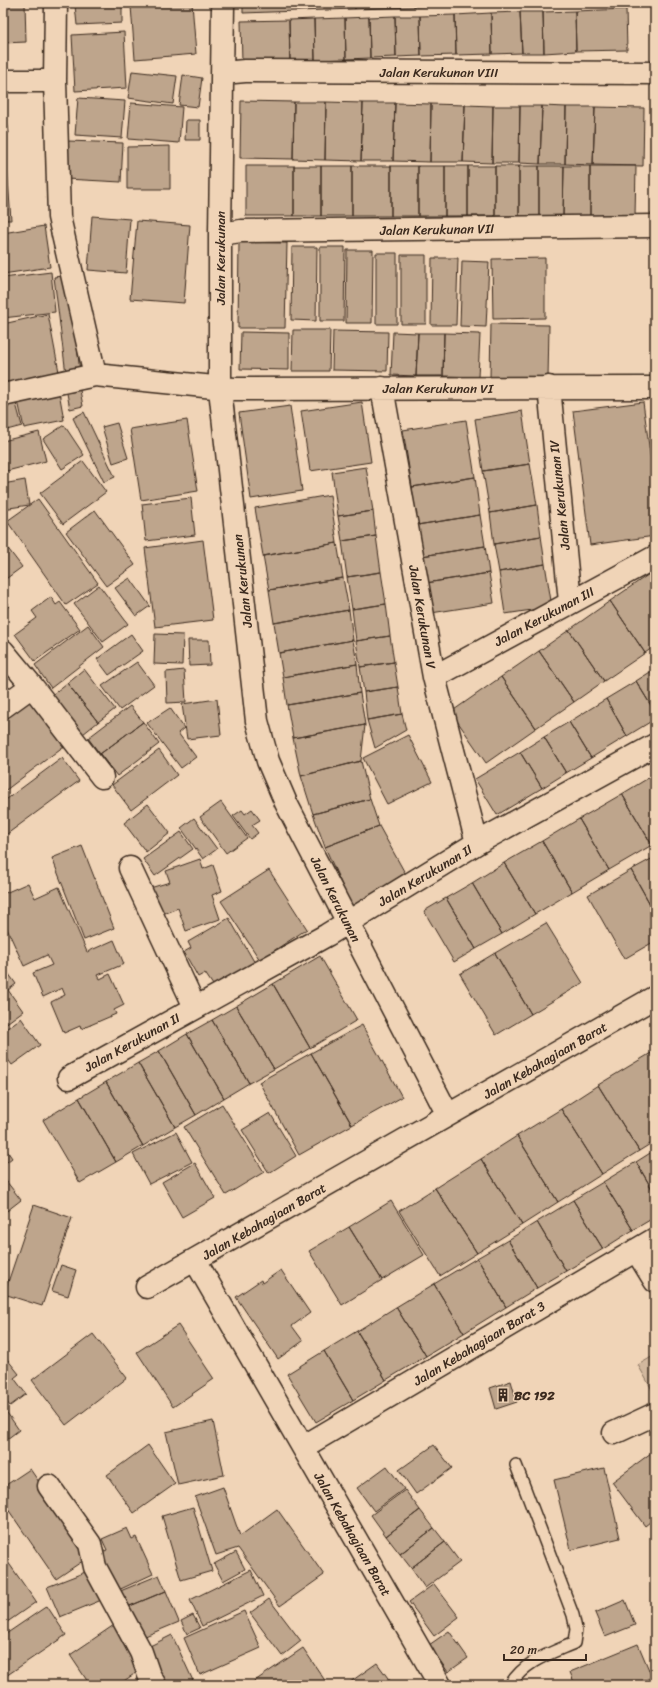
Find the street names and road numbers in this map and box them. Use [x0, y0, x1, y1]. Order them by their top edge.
street label: Jalan Kerukunan VIII [379, 61, 498, 84]
street label: Jalan Kerukunan [209, 211, 232, 306]
street label: Jalan Kerukunan VII [379, 217, 494, 242]
street label: Jalan Kerukunan VI [382, 377, 494, 400]
street label: Jalan Kerukunan IV [542, 439, 577, 552]
street label: Jalan Kerukunan [226, 533, 259, 630]
street label: Jalan Kerukunan V [402, 562, 443, 671]
street label: Jalan Kerukunan III [489, 580, 599, 653]
street label: Jalan Kerukunan II [373, 838, 477, 913]
street label: Jalan Kerukunan [303, 851, 367, 946]
street label: Jalan Kerukunan II [79, 1007, 184, 1079]
street label: Jalan Kebahagiaan Barat [478, 1015, 612, 1106]
street label: Jalan Kebahagiaan Barat [197, 1176, 331, 1267]
street label: Jalan Kebahagiaan Barat 3 [408, 1295, 550, 1393]
street label: Jalan Kebahagiaan Barat [307, 1467, 398, 1601]

